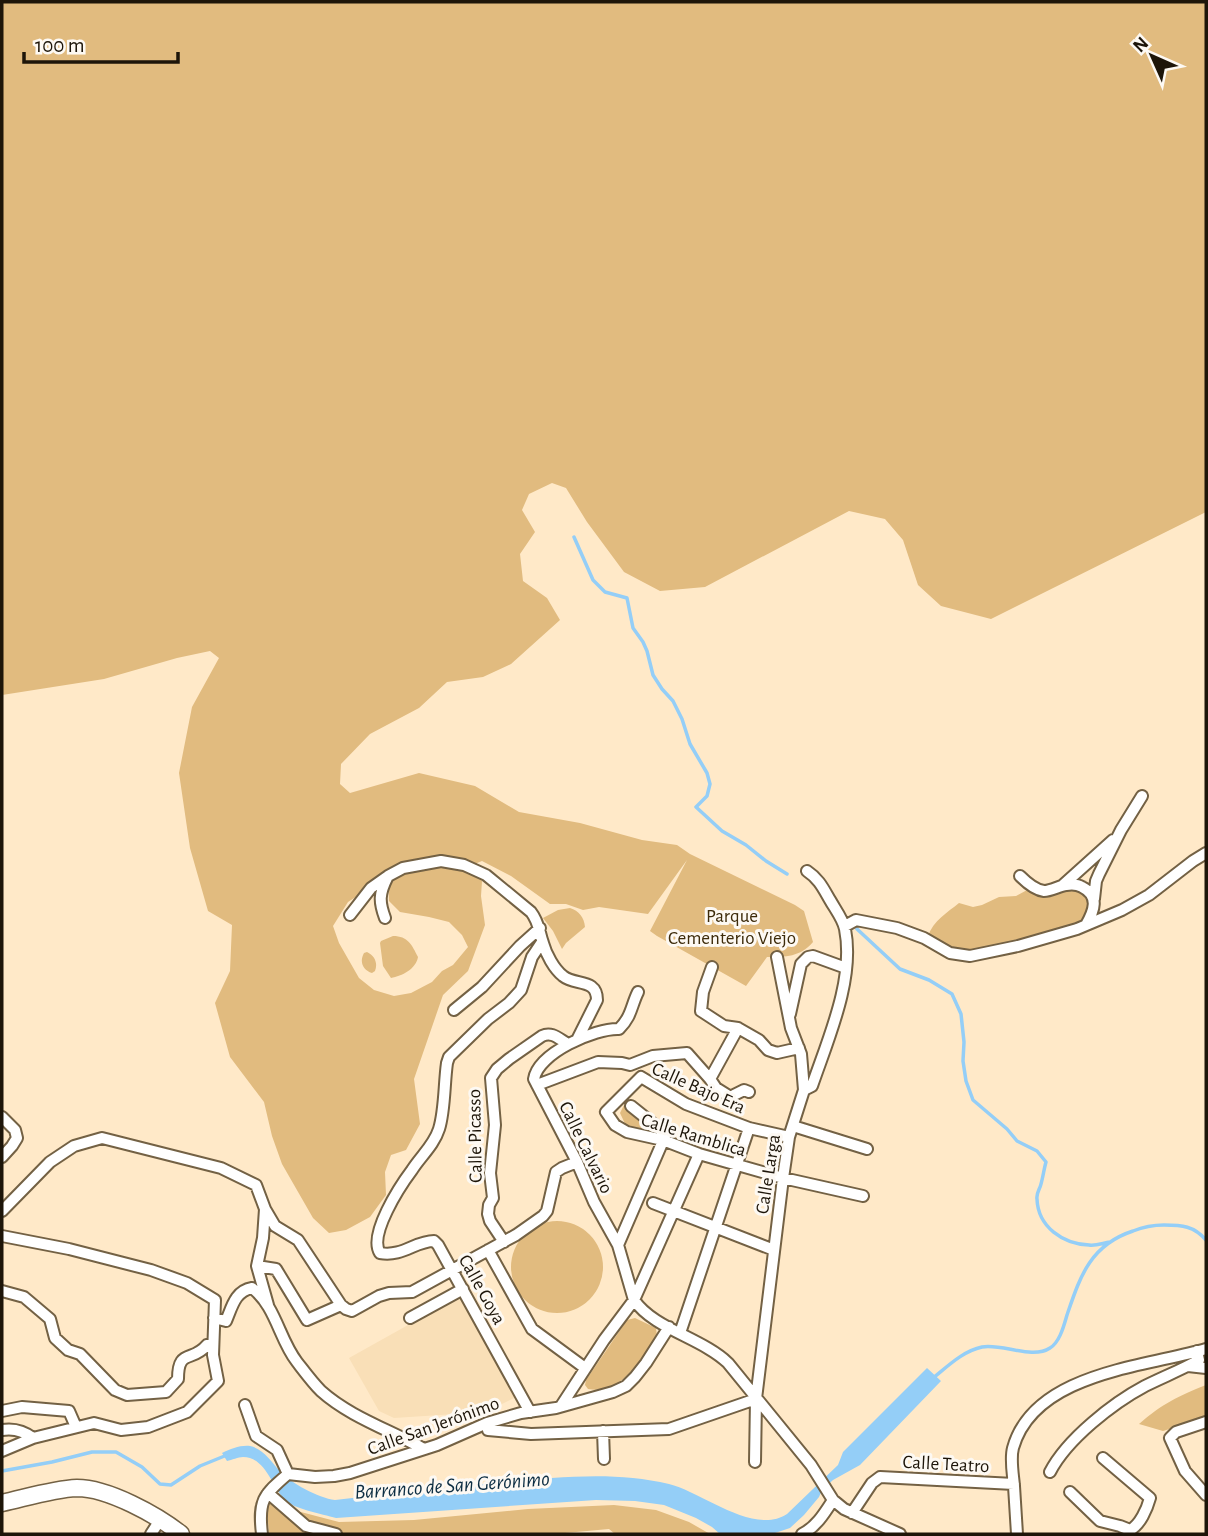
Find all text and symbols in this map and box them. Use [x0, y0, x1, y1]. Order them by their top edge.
scale bar [24, 21, 178, 65]
north arrow [1117, 21, 1187, 91]
text: N [1130, 34, 1152, 56]
text: 100 m [35, 35, 85, 56]
park label: Parque Cementerio Viejo [668, 907, 796, 948]
street label: Calle Bajo Era [649, 1059, 748, 1117]
street label: Calle Picasso [465, 1089, 486, 1183]
street label: Calle Calvario [555, 1099, 616, 1197]
street label: Calle Ramblica [639, 1110, 749, 1160]
street label: Calle Larga [753, 1133, 784, 1215]
street label: Calle Goya [455, 1252, 509, 1328]
street label: Calle San Jerónimo [365, 1394, 502, 1459]
street label: Calle Teatro [902, 1453, 990, 1476]
water label: Barranco de San Gerónimo [354, 1468, 550, 1503]

